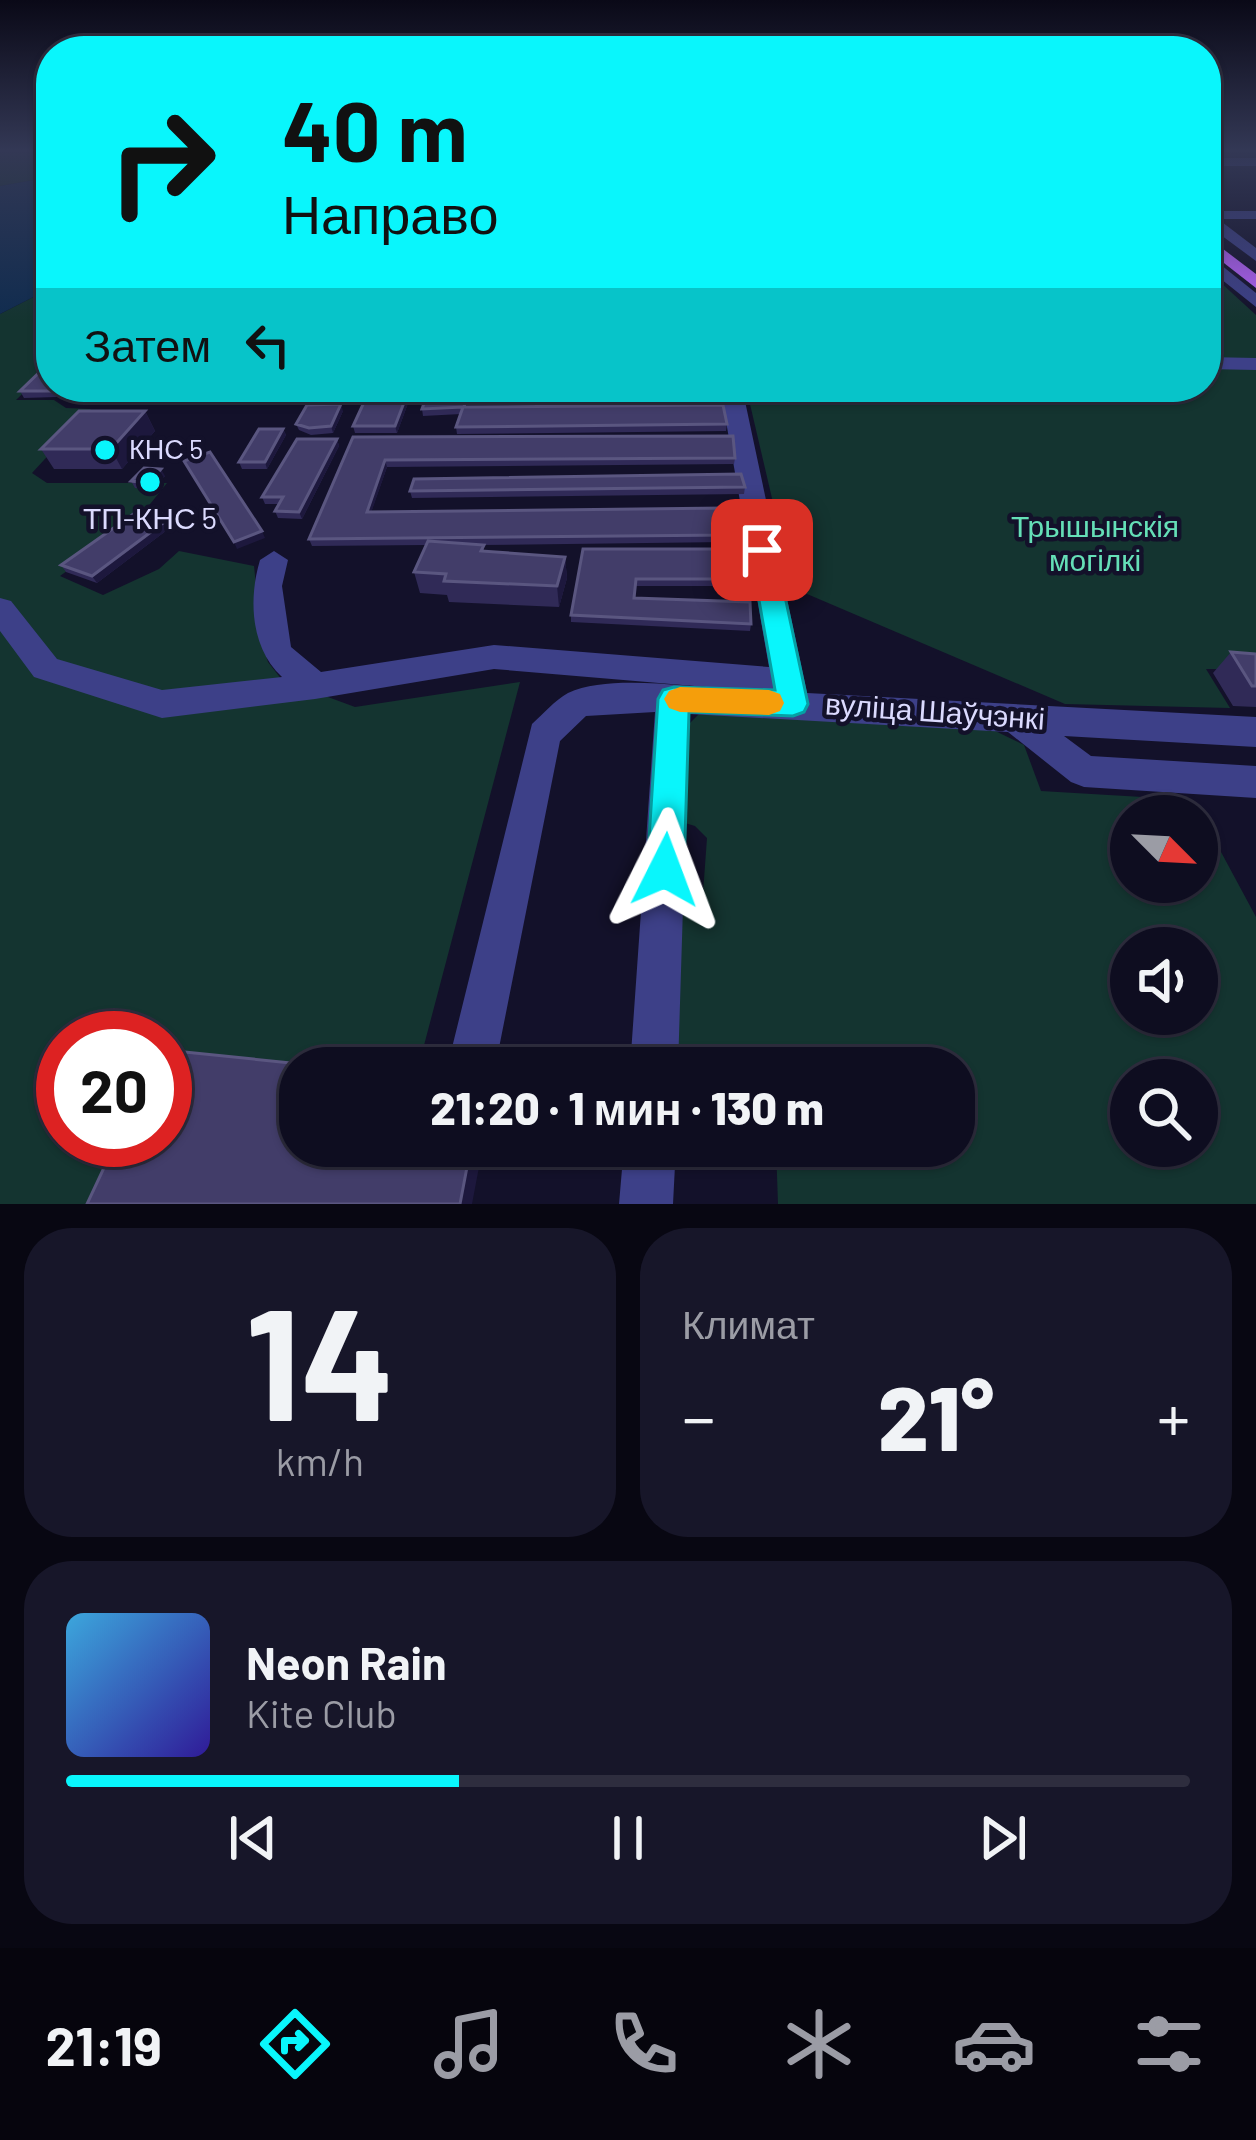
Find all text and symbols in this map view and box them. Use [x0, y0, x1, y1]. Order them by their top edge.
text: 40 m [282, 78, 468, 179]
icon: right [84, 84, 240, 240]
text: Направо [282, 180, 498, 245]
icon: left [235, 312, 301, 378]
text: Затем [84, 317, 211, 371]
place label: КНС 5 [129, 432, 203, 464]
marker: КНС 5 [92, 437, 118, 463]
marker: ТП-КНС 5 [137, 469, 163, 495]
place label: ТП-КНС 5 [83, 499, 217, 535]
pin [711, 499, 813, 601]
park label: Трышынскія могілкі [1011, 507, 1179, 577]
icon: arrive [729, 517, 795, 583]
street label: вуліца Шаўчэнкі [824, 684, 1046, 736]
north arrow [1110, 795, 1218, 903]
map controls [1110, 795, 1218, 1167]
position arrow [602, 807, 728, 933]
button: sound [1110, 927, 1218, 1035]
speed limit sign: 20 [36, 1011, 192, 1167]
button: search [1110, 1059, 1218, 1167]
text: 21:20 · 1 мин · 130 m [430, 1080, 824, 1134]
text: 14 [245, 1265, 395, 1452]
text: Климат [682, 1300, 815, 1347]
text: 21° [878, 1361, 994, 1469]
text: − [682, 1376, 715, 1455]
text: + [1157, 1376, 1190, 1455]
text: km/h [276, 1437, 364, 1484]
text: Neon Rain [246, 1635, 447, 1689]
text: Kite Club [246, 1689, 397, 1736]
icon: previous [220, 1805, 286, 1871]
icon: pause [595, 1805, 661, 1871]
icon: next [970, 1805, 1036, 1871]
icon: directions [253, 2002, 337, 2086]
icon: music [427, 2002, 511, 2086]
icon: phone [602, 2002, 686, 2086]
icon: climate [777, 2002, 861, 2086]
icon: car [952, 2002, 1036, 2086]
icon: filters [1127, 2002, 1211, 2086]
text: 21:19 [45, 2012, 162, 2077]

